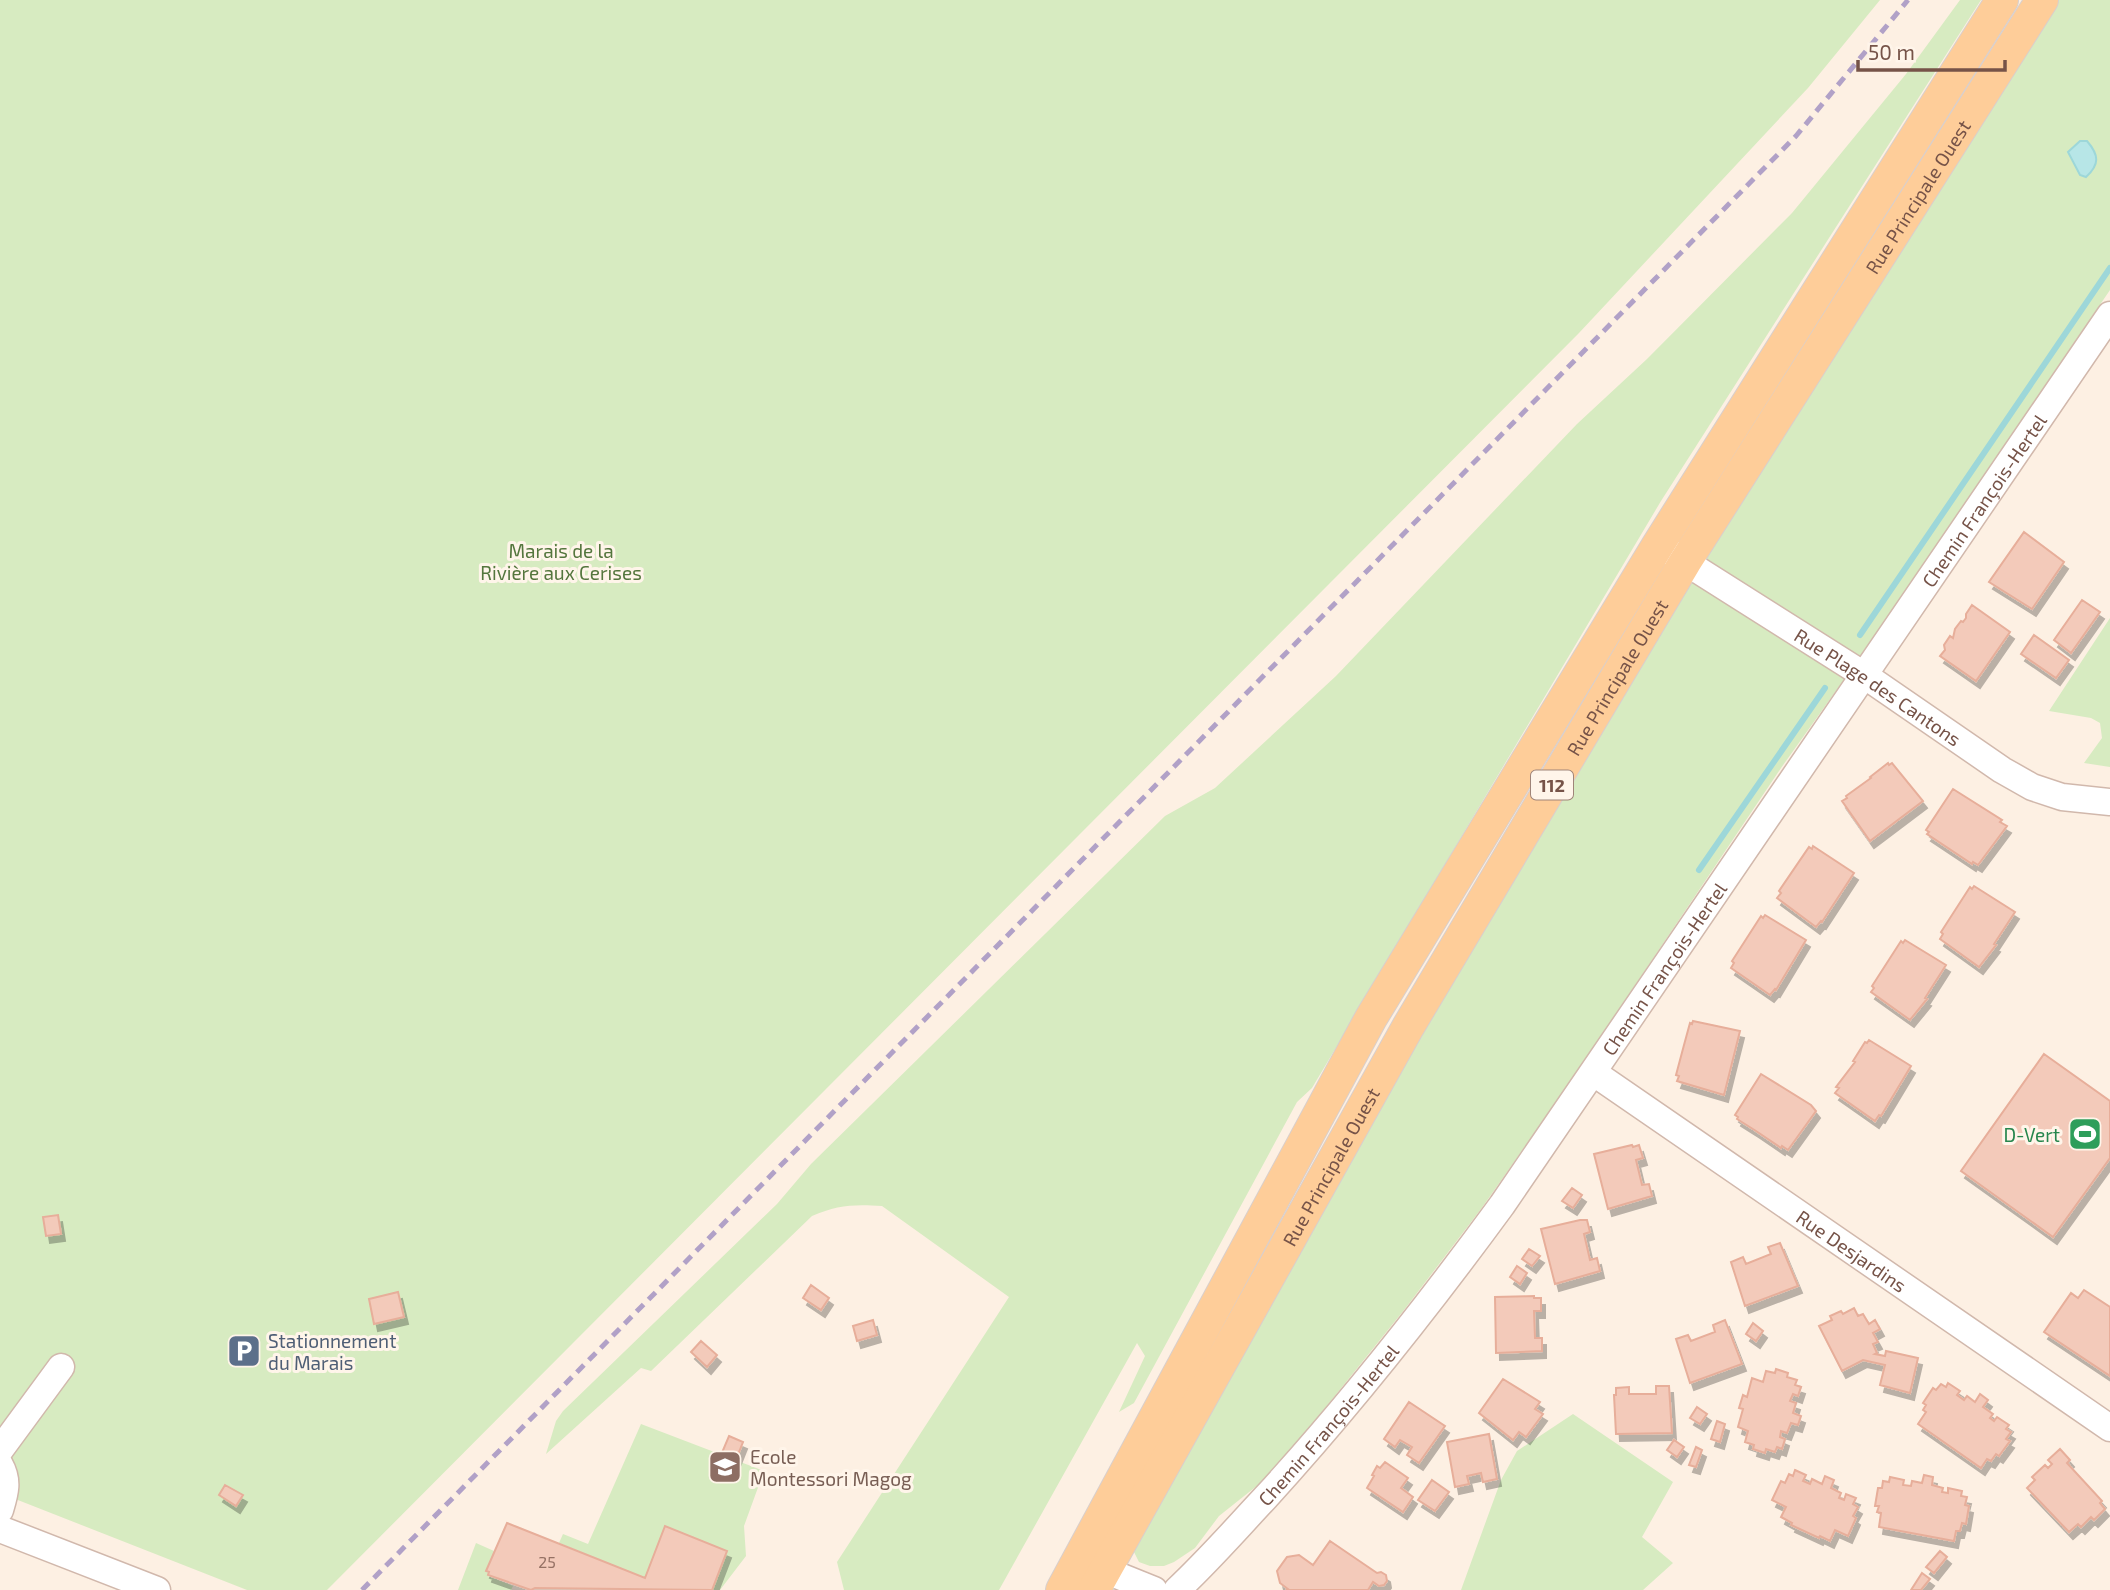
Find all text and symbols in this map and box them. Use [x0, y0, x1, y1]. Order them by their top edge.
scale bar [1858, 28, 2005, 72]
text: 50 m [1868, 39, 1915, 64]
street label: Rue Principale Ouest [1860, 115, 1975, 278]
street label: Chemin François-Hertel [1916, 409, 2051, 591]
park label: Marais de la Rivière aux Cerises [480, 539, 642, 584]
street label: Rue Principale Ouest [1561, 595, 1672, 759]
street label: Rue Plage des Cantons [1791, 623, 1966, 750]
road number: 112 [1531, 770, 1573, 800]
street label: Chemin François-Hertel [1597, 877, 1731, 1059]
street label: Rue Principale Ouest [1277, 1083, 1384, 1250]
sports icon: D-Vert [2066, 1115, 2104, 1153]
place label: D-Vert [2003, 1123, 2060, 1146]
street label: Rue Desjardins [1792, 1205, 1911, 1296]
place label: Stationnement du Marais [268, 1329, 396, 1374]
parking icon: Stationnement du Marais [225, 1332, 263, 1370]
street label: Chemin François-Hertel [1253, 1339, 1403, 1510]
place label: Ecole Montessori Magog [750, 1445, 912, 1490]
school or university icon: Ecole Montessori Magog [706, 1448, 744, 1486]
house number: 25 [538, 1552, 556, 1571]

